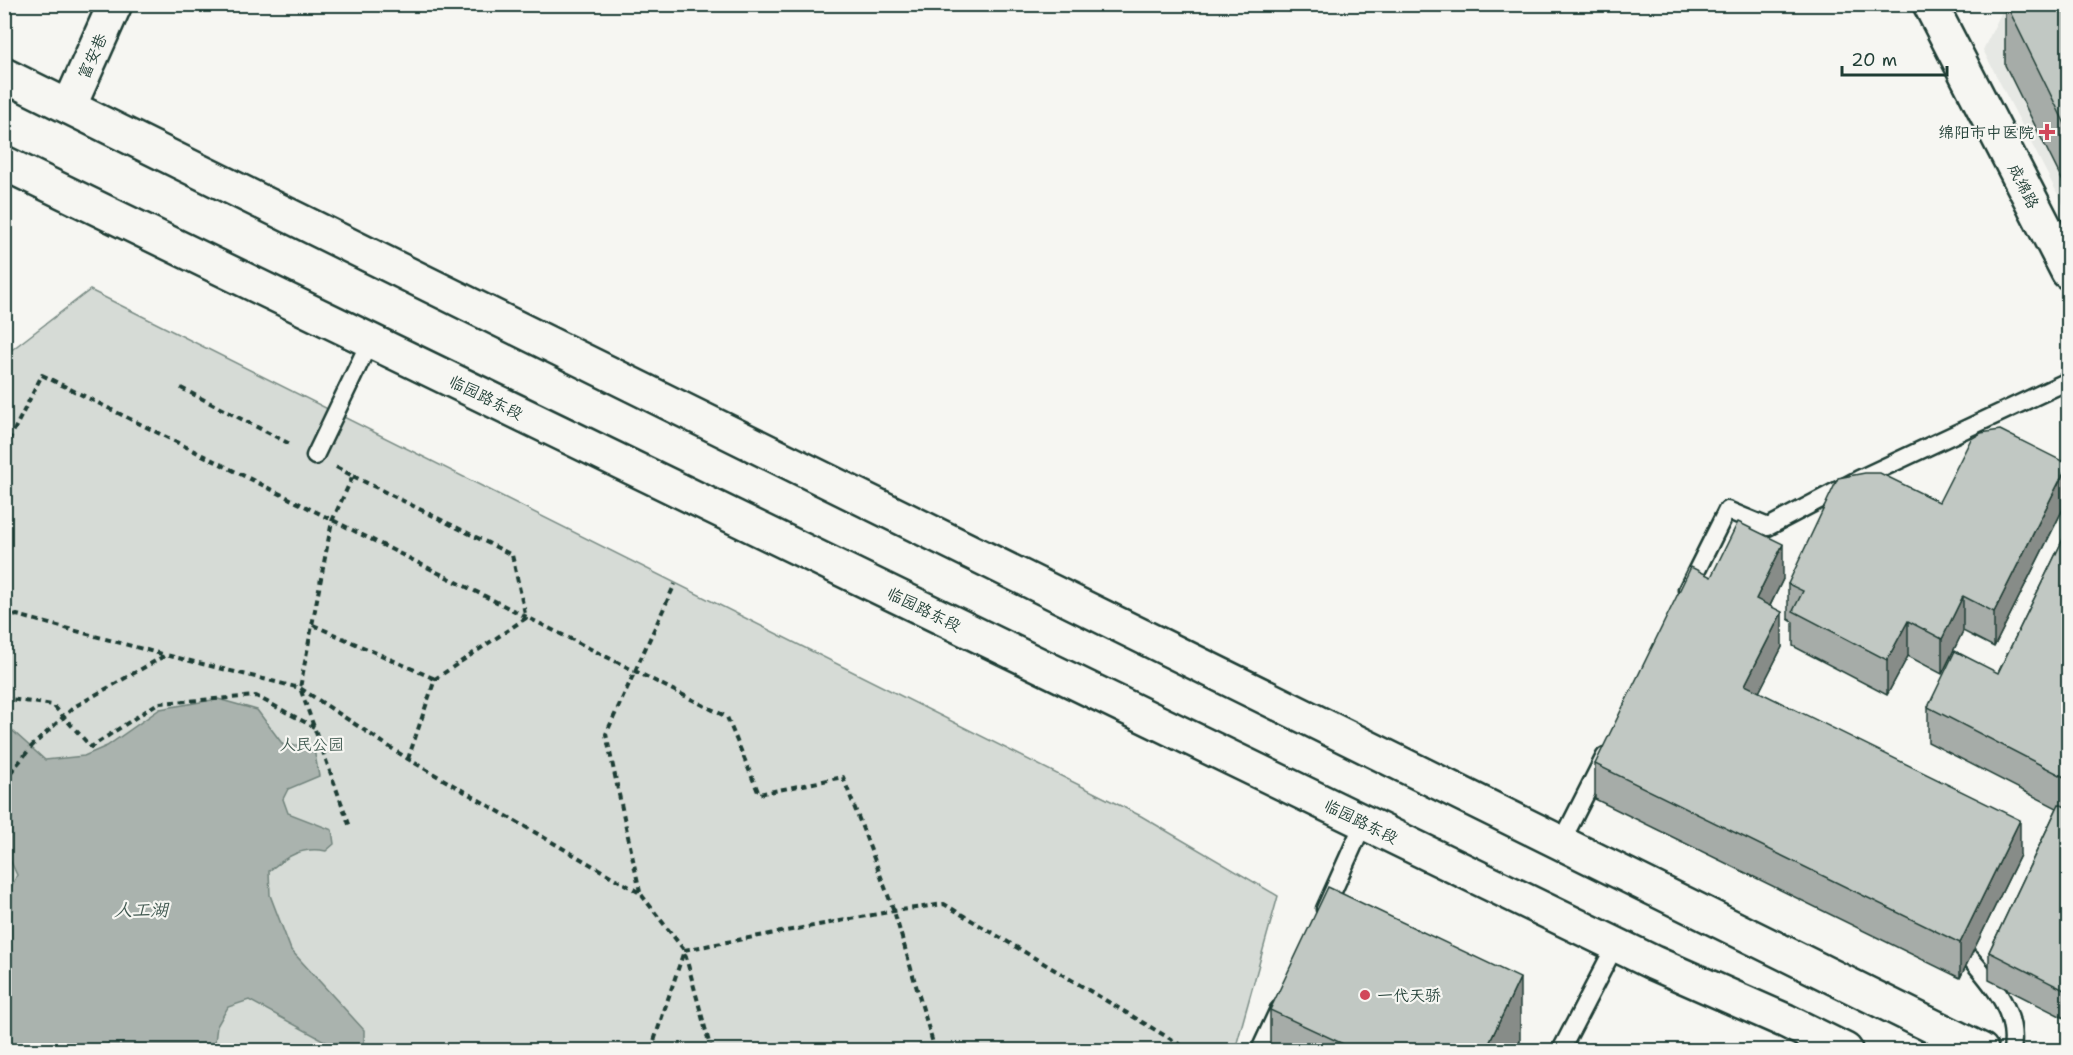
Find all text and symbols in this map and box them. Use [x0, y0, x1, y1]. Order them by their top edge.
street label: 富安巷 [73, 30, 112, 82]
scale bar [1842, 39, 1947, 77]
text: 20 m [1851, 48, 1897, 72]
place label: 绵阳市中医院 [1938, 122, 2034, 143]
marker: 绵阳市中医院 [2038, 123, 2056, 141]
street label: 成绵路 [2003, 160, 2044, 212]
street label: 临园路东段 [445, 370, 526, 424]
street label: 临园路东段 [883, 582, 964, 636]
park label: 人民公园 [280, 734, 344, 755]
street label: 临园路东段 [1320, 794, 1401, 848]
water label: 人工湖 [114, 898, 170, 922]
place label: 一代天骄 [1377, 985, 1441, 1006]
marker: 一代天骄 [1358, 988, 1372, 1002]

